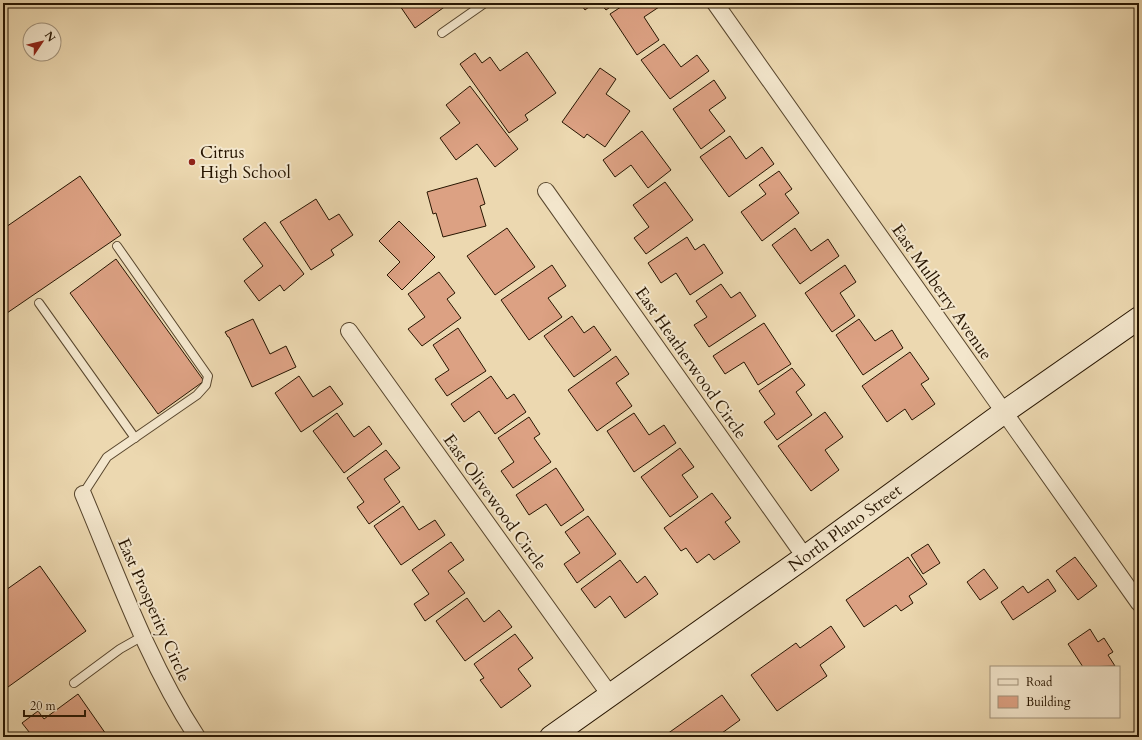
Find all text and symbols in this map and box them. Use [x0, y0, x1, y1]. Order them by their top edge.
north arrow [22, 22, 62, 62]
text: N [41, 28, 59, 45]
place label: Citrus High School [200, 141, 291, 184]
marker: Citrus High School [187, 157, 197, 167]
street label: East Mulberry Avenue [886, 219, 998, 365]
street label: East Heatherwood Circle [630, 282, 752, 444]
street label: East Olivewood Circle [438, 429, 552, 575]
street label: North Plano Street [784, 479, 907, 577]
street label: East Prosperity Circle [112, 535, 196, 685]
legend [990, 666, 1120, 718]
text: Road [1026, 674, 1053, 690]
scale bar [24, 692, 85, 718]
text: Building [1026, 694, 1071, 710]
text: 20 m [30, 698, 57, 714]

